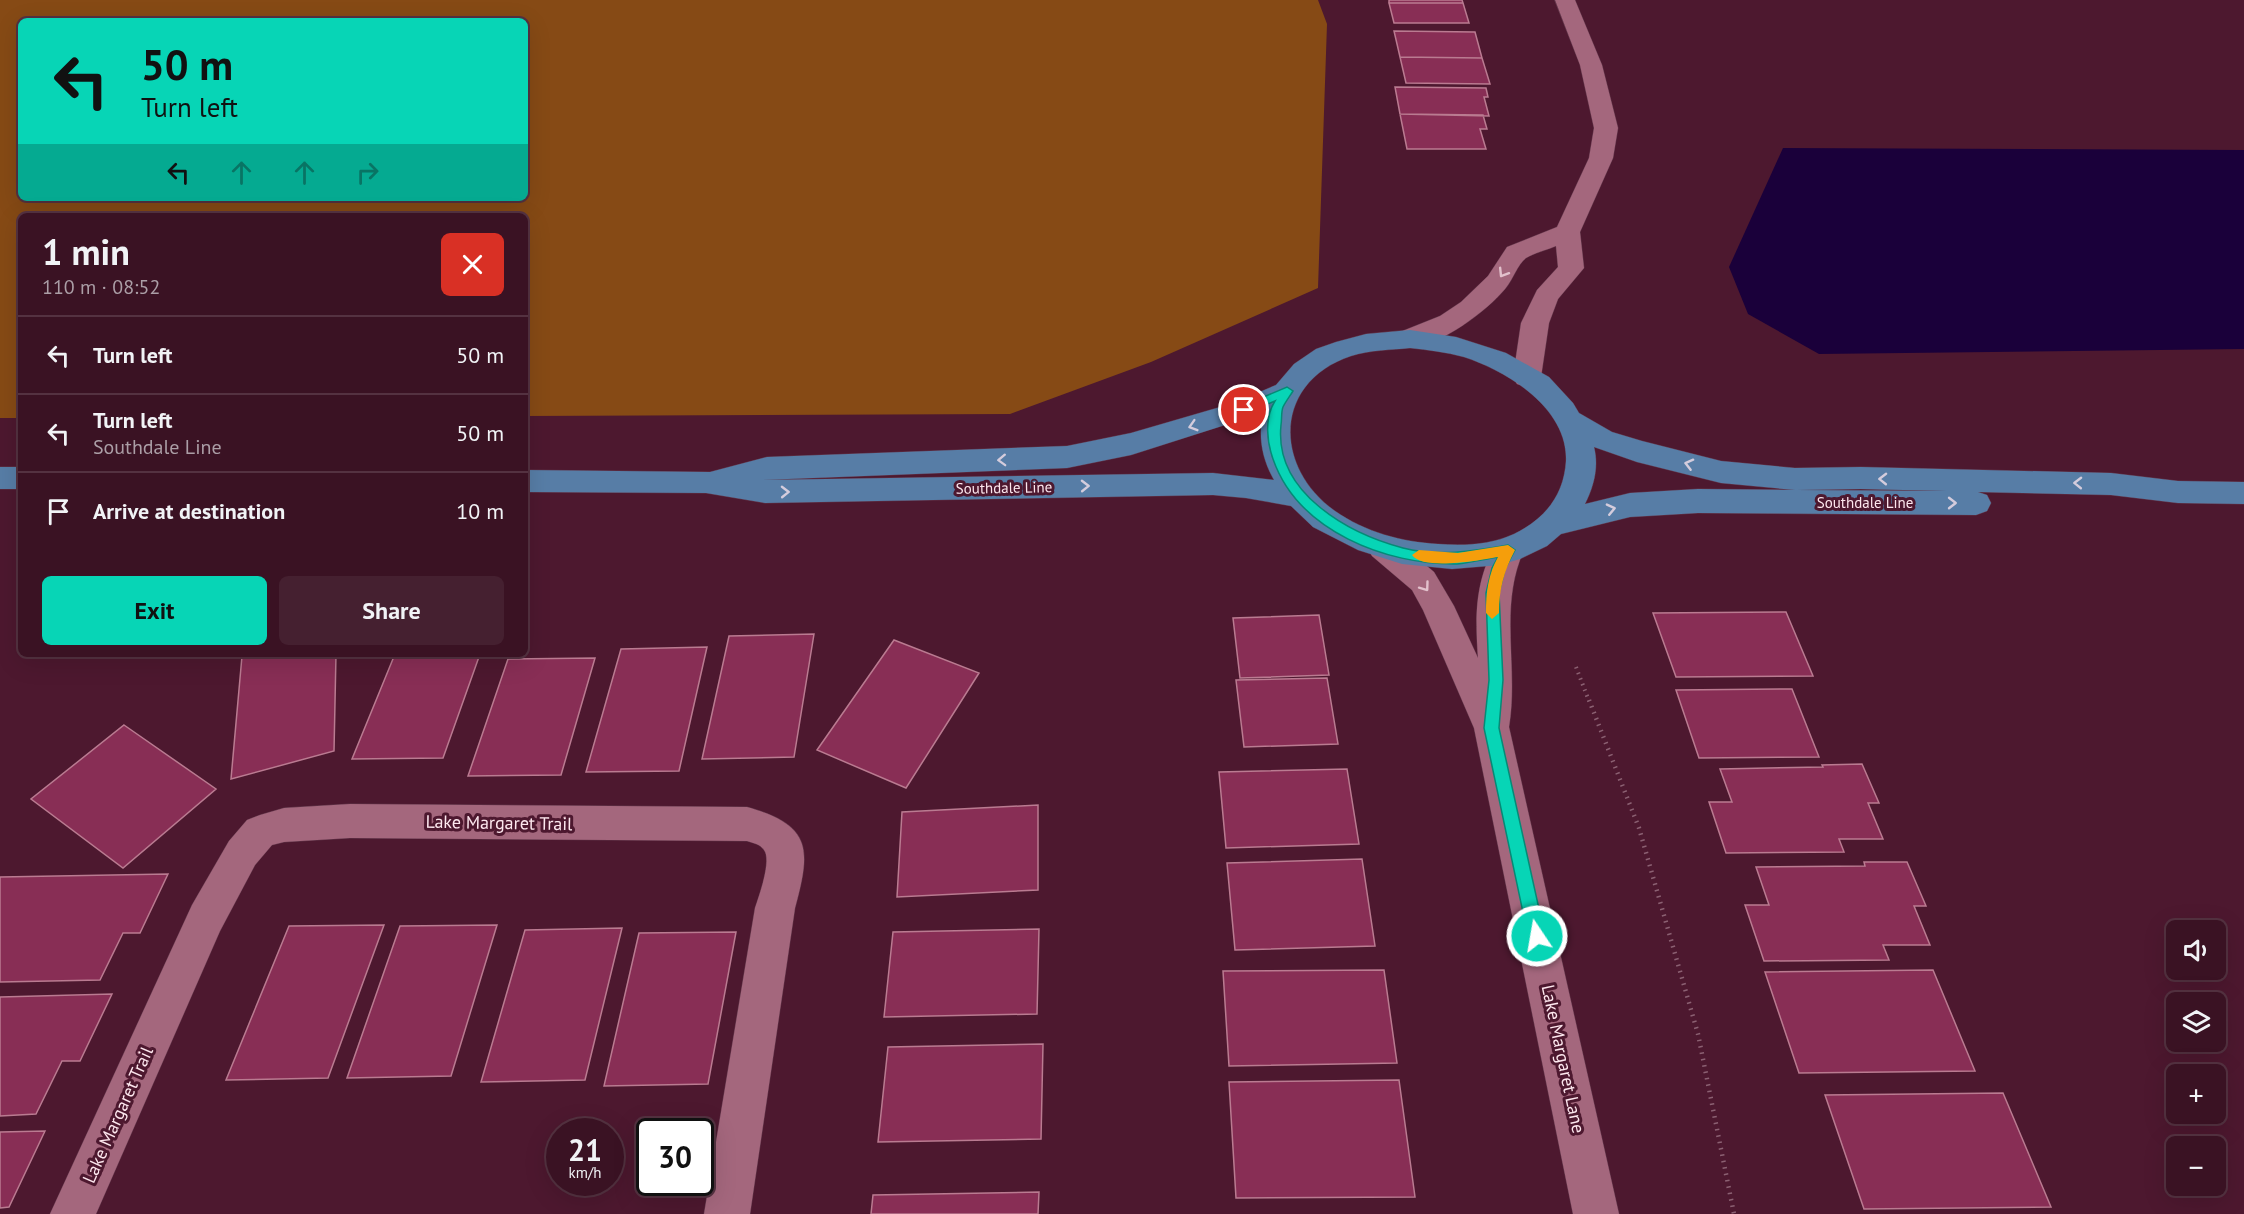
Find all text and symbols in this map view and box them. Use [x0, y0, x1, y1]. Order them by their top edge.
text: 50 m [141, 37, 233, 92]
icon: left [42, 42, 120, 120]
text: Turn left [141, 90, 238, 124]
icon: left [162, 156, 195, 189]
icon: ahead [225, 156, 258, 189]
icon: ahead [288, 156, 321, 189]
icon: right [351, 156, 384, 189]
text: 1 min [42, 228, 130, 275]
button: close [441, 233, 504, 296]
one-way arrow [1499, 266, 1510, 277]
text: 110 m · 08:52 [42, 274, 160, 300]
icon: left [42, 339, 75, 372]
text: Turn left [93, 341, 173, 369]
text: 50 m [456, 341, 504, 369]
pin [1218, 384, 1269, 435]
icon: arrive [1227, 393, 1260, 426]
text: Turn left [93, 406, 173, 434]
icon: left [42, 417, 75, 450]
text: 50 m [456, 419, 504, 447]
one-way arrow [1188, 419, 1199, 431]
text: Southdale Line [93, 434, 222, 460]
one-way arrow [998, 454, 1007, 467]
one-way arrow [1684, 459, 1694, 472]
one-way arrow [1878, 472, 1887, 485]
street label: Southdale Line [956, 477, 1052, 498]
one-way arrow [2073, 477, 2082, 490]
one-way arrow [1080, 480, 1089, 492]
one-way arrow [780, 486, 789, 498]
street label: Southdale Line [1817, 493, 1913, 512]
icon: arrive [42, 495, 75, 528]
text: Arrive at destination [93, 497, 285, 525]
text: 10 m [456, 497, 504, 525]
one-way arrow [1948, 497, 1957, 509]
one-way arrow [1605, 504, 1615, 517]
button: Exit [42, 576, 267, 645]
button: Share [279, 576, 504, 645]
one-way arrow [1418, 580, 1429, 591]
street label: Lake Margaret Trail [425, 810, 573, 835]
position arrow [1505, 904, 1569, 968]
map controls [2166, 920, 2226, 1196]
button: sound [2166, 920, 2226, 980]
street label: Lake Margaret Lane [1537, 983, 1590, 1135]
button: layers [2166, 992, 2226, 1052]
street label: Lake Margaret Trail [77, 1042, 158, 1187]
button: + [2166, 1064, 2226, 1124]
speed limit sign: 30 [636, 1118, 714, 1196]
text: 21 [568, 1130, 602, 1169]
button: − [2166, 1136, 2226, 1196]
text: km/h [569, 1163, 601, 1182]

